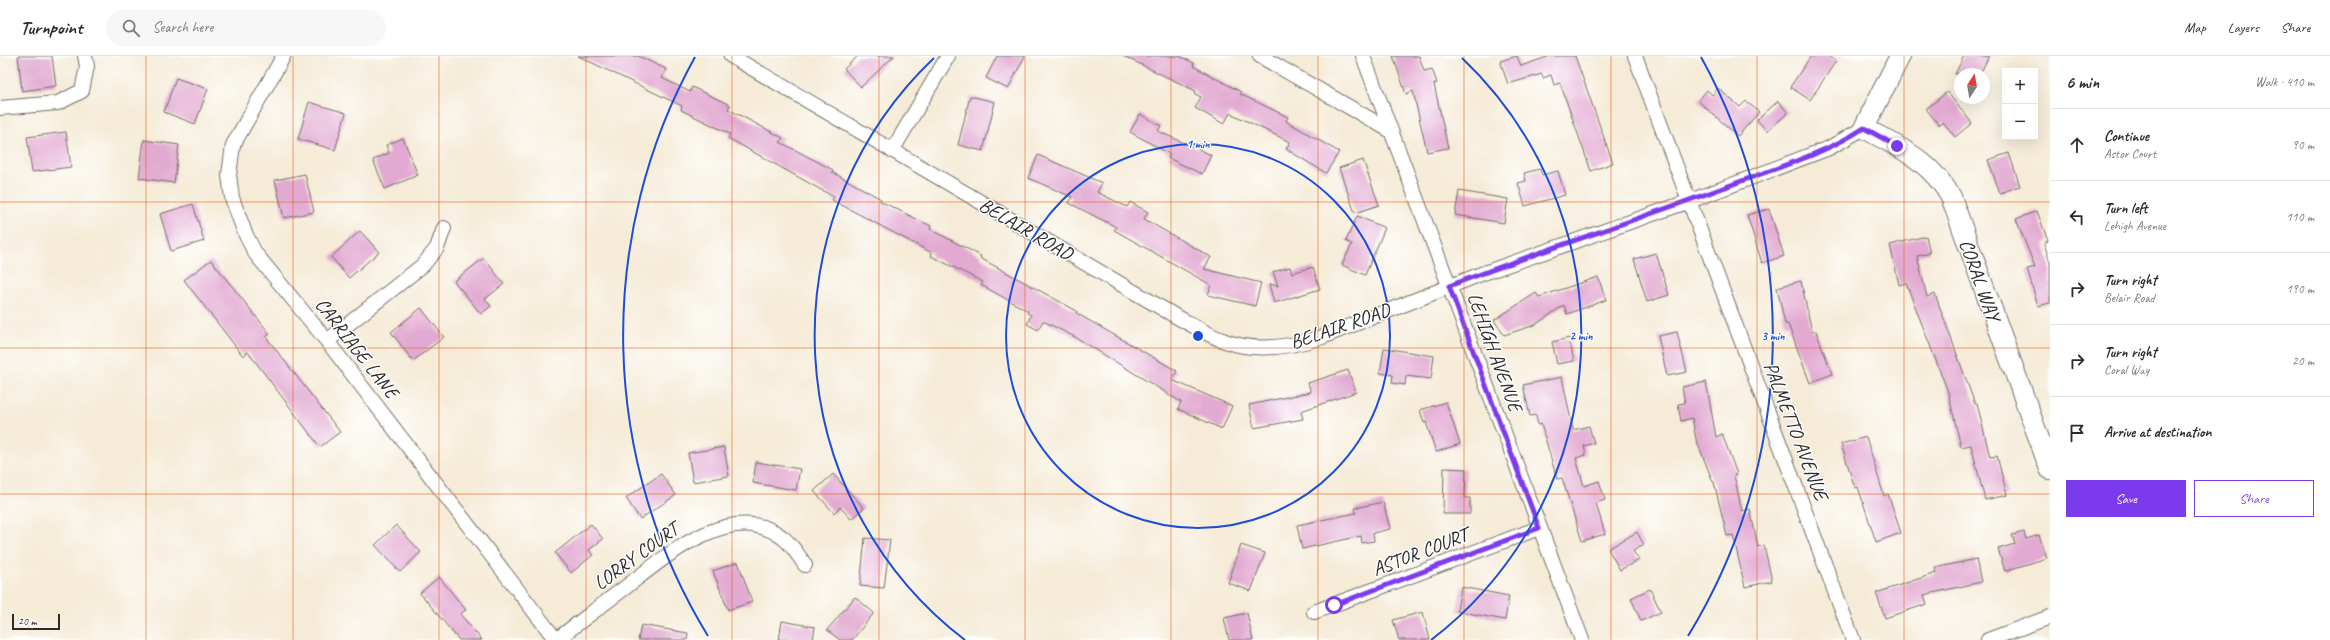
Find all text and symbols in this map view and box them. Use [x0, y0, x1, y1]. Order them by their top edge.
search box [106, 10, 386, 46]
text: Turnpoint [20, 16, 82, 40]
icon: search [120, 17, 142, 39]
text: Search here [152, 18, 214, 37]
text: Map [2184, 19, 2206, 36]
text: Layers [2228, 19, 2259, 36]
text: Share [2281, 19, 2310, 36]
north arrow [1954, 68, 1990, 104]
map controls [2002, 68, 2038, 140]
button: + [2002, 68, 2038, 104]
text: 6 min [2066, 72, 2099, 93]
text: Walk · 410 m [2255, 74, 2314, 90]
button: − [2002, 104, 2038, 140]
text: Continue [2104, 127, 2149, 146]
icon: ahead [2066, 134, 2088, 156]
text: 1 min [1187, 136, 1210, 152]
route end [1888, 137, 1906, 155]
text: 90 m [2292, 137, 2314, 153]
text: Astor Court [2104, 146, 2156, 162]
street label: BELAIR ROAD [975, 192, 1079, 267]
text: Turn left [2104, 199, 2147, 218]
icon: left [2066, 206, 2088, 228]
text: 110 m [2286, 209, 2314, 225]
text: Lehigh Avenue [2104, 218, 2166, 234]
street label: CORAL WAY [1954, 236, 2007, 327]
text: Turn right [2104, 271, 2157, 290]
icon: right [2066, 278, 2088, 300]
text: 190 m [2286, 281, 2314, 297]
street label: LEHIGH AVENUE [1462, 289, 1529, 418]
text: Belair Road [2104, 290, 2155, 306]
street label: CARRIAGE LANE [310, 293, 406, 406]
street label: BELAIR ROAD [1287, 297, 1395, 355]
text: 2 min [1570, 328, 1593, 344]
text: 3 min [1762, 328, 1785, 344]
centre of rings [1191, 329, 1205, 343]
text: Turn right [2104, 343, 2157, 362]
icon: right [2066, 350, 2088, 372]
text: 20 m [2292, 353, 2314, 369]
street label: PALMETTO AVENUE [1758, 359, 1835, 506]
text: Coral Way [2104, 362, 2149, 378]
icon: arrive [2066, 422, 2088, 444]
text: Arrive at destination [2104, 423, 2211, 442]
button: Save [2066, 480, 2186, 517]
button: Share [2194, 480, 2314, 517]
street label: LORRY COURT [589, 515, 687, 595]
street label: ASTOR COURT [1369, 521, 1476, 582]
route start [1325, 596, 1343, 614]
scale bar [12, 612, 60, 631]
text: 20 m [18, 614, 37, 628]

